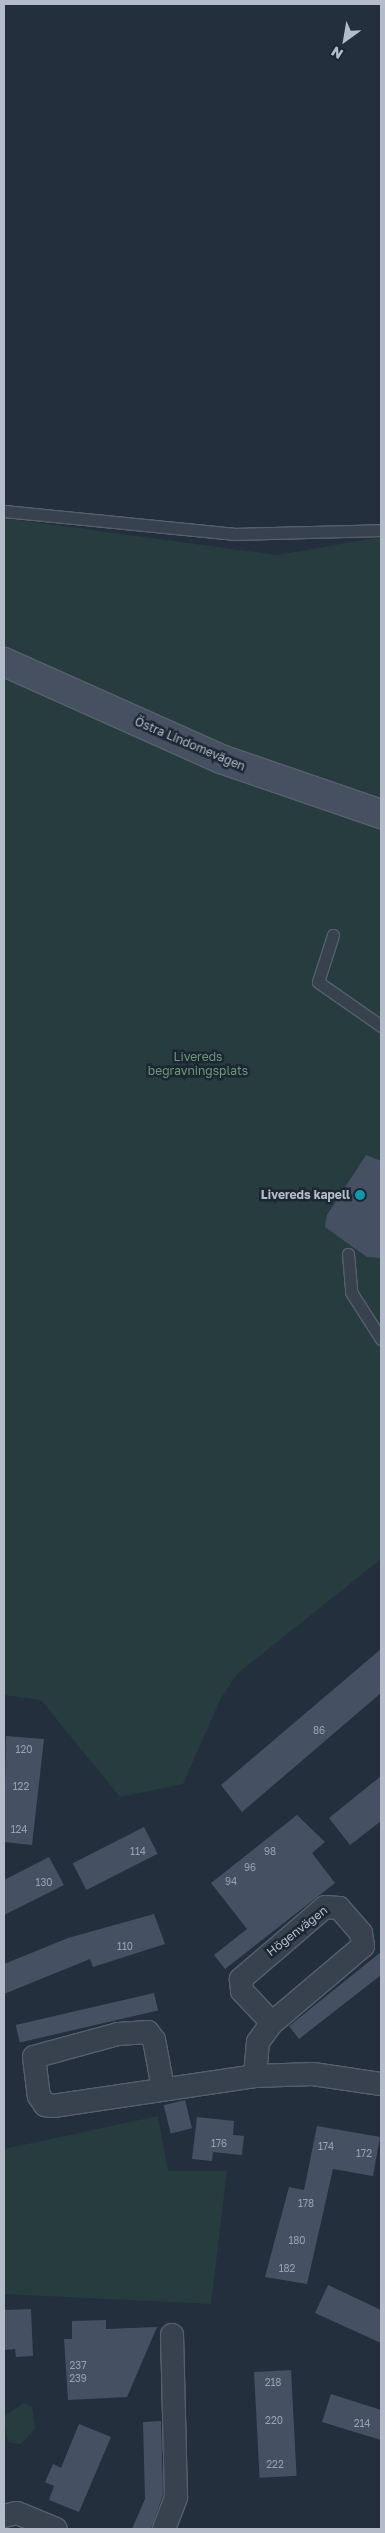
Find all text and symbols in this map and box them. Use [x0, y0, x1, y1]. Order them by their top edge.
north arrow [320, 15, 370, 65]
text: N [328, 43, 346, 63]
street label: Östra Lindomevägen [133, 714, 247, 774]
park label: Livereds begravningsplats [148, 1050, 248, 1078]
place label: Livereds kapell [261, 1188, 350, 1202]
marker: Livereds kapell [354, 1189, 366, 1201]
house number: 86 [313, 1725, 325, 1737]
house number: 120 [16, 1744, 32, 1756]
house number: 122 [13, 1781, 29, 1793]
house number: 124 [11, 1824, 27, 1836]
house number: 114 [130, 1846, 146, 1858]
house number: 98 [264, 1846, 276, 1858]
house number: 96 [244, 1862, 256, 1874]
house number: 94 [225, 1876, 237, 1888]
house number: 130 [36, 1877, 52, 1889]
street label: Högenvägen [264, 1903, 330, 1959]
house number: 110 [117, 1941, 133, 1953]
house number: 176 [211, 2138, 227, 2150]
house number: 174 [318, 2141, 334, 2153]
house number: 172 [356, 2148, 372, 2160]
house number: 178 [298, 2198, 314, 2210]
house number: 180 [288, 2235, 306, 2247]
house number: 182 [279, 2263, 295, 2275]
house number: 237 [70, 2360, 86, 2372]
house number: 239 [69, 2373, 87, 2385]
house number: 218 [265, 2377, 281, 2389]
house number: 220 [265, 2415, 283, 2427]
house number: 214 [354, 2418, 370, 2430]
house number: 222 [266, 2459, 284, 2471]

